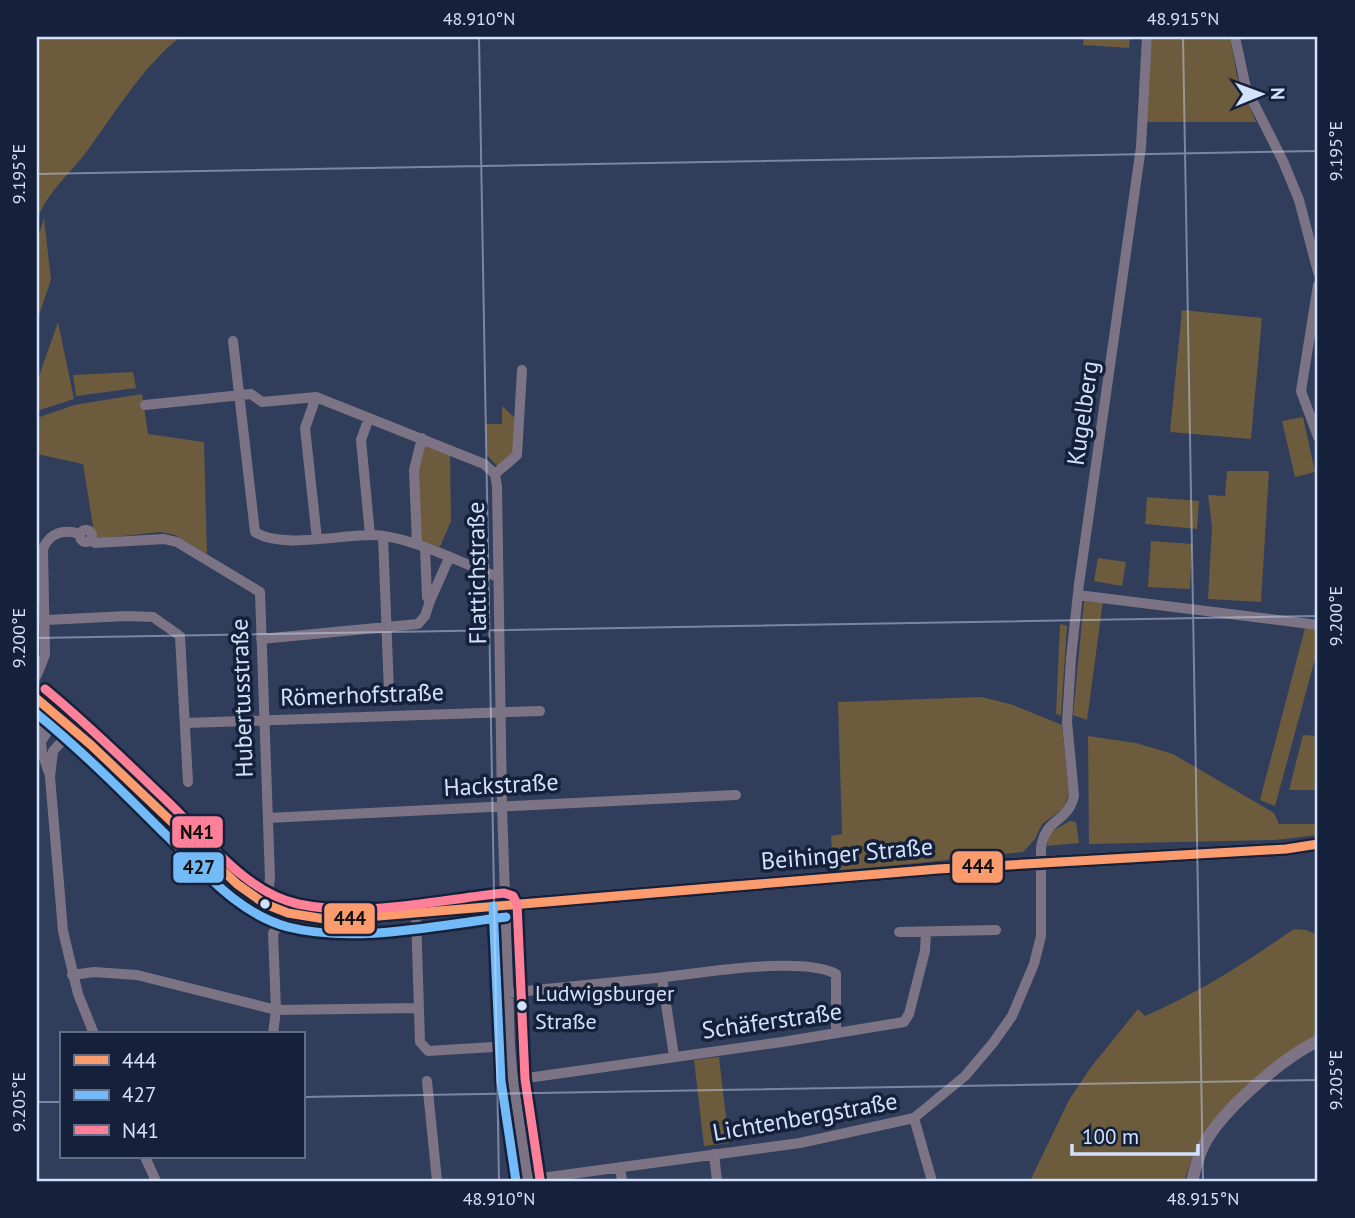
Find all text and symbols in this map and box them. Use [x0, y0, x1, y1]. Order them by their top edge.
text: 48.910°N [443, 7, 515, 30]
text: 48.915°N [1147, 7, 1219, 30]
north arrow [1226, 60, 1296, 130]
text: N [1266, 87, 1290, 100]
text: 9.195°E [1324, 121, 1347, 181]
text: 9.195°E [7, 144, 30, 204]
street label: Kugelberg [1060, 359, 1105, 467]
street label: Flattichstraße [460, 501, 493, 645]
text: 9.200°E [1324, 586, 1347, 646]
text: 9.200°E [7, 608, 30, 668]
street label: Hubertusstraße [223, 618, 260, 778]
street label: Römerhofstraße [280, 676, 444, 713]
street label: Hackstraße [443, 766, 559, 803]
line badge: N41 [171, 815, 224, 849]
text: N41 [180, 820, 214, 844]
street label: Beihinger Straße [760, 831, 934, 876]
line badge: 444 [951, 850, 1004, 884]
line badge: 427 [172, 851, 225, 884]
text: 444 [962, 854, 994, 878]
text: 427 [183, 855, 215, 879]
unlabelled marker [258, 897, 272, 911]
line badge: 444 [323, 902, 376, 935]
text: 444 [334, 906, 366, 930]
place label: Ludwigsburger Straße [535, 979, 675, 1035]
street label: Schäferstraße [700, 995, 844, 1046]
marker: Ludwigsburger Straße [515, 999, 529, 1013]
legend [60, 1032, 304, 1158]
text: 444 [122, 1047, 156, 1074]
text: 9.205°E [1324, 1050, 1347, 1110]
text: 9.205°E [7, 1072, 30, 1132]
text: 427 [122, 1081, 156, 1108]
street label: Lichtenbergstraße [710, 1085, 900, 1148]
scale bar [1072, 1113, 1198, 1157]
text: N41 [122, 1117, 159, 1144]
text: 100 m [1082, 1123, 1139, 1150]
text: 48.910°N [463, 1187, 535, 1210]
text: 48.915°N [1167, 1187, 1239, 1210]

